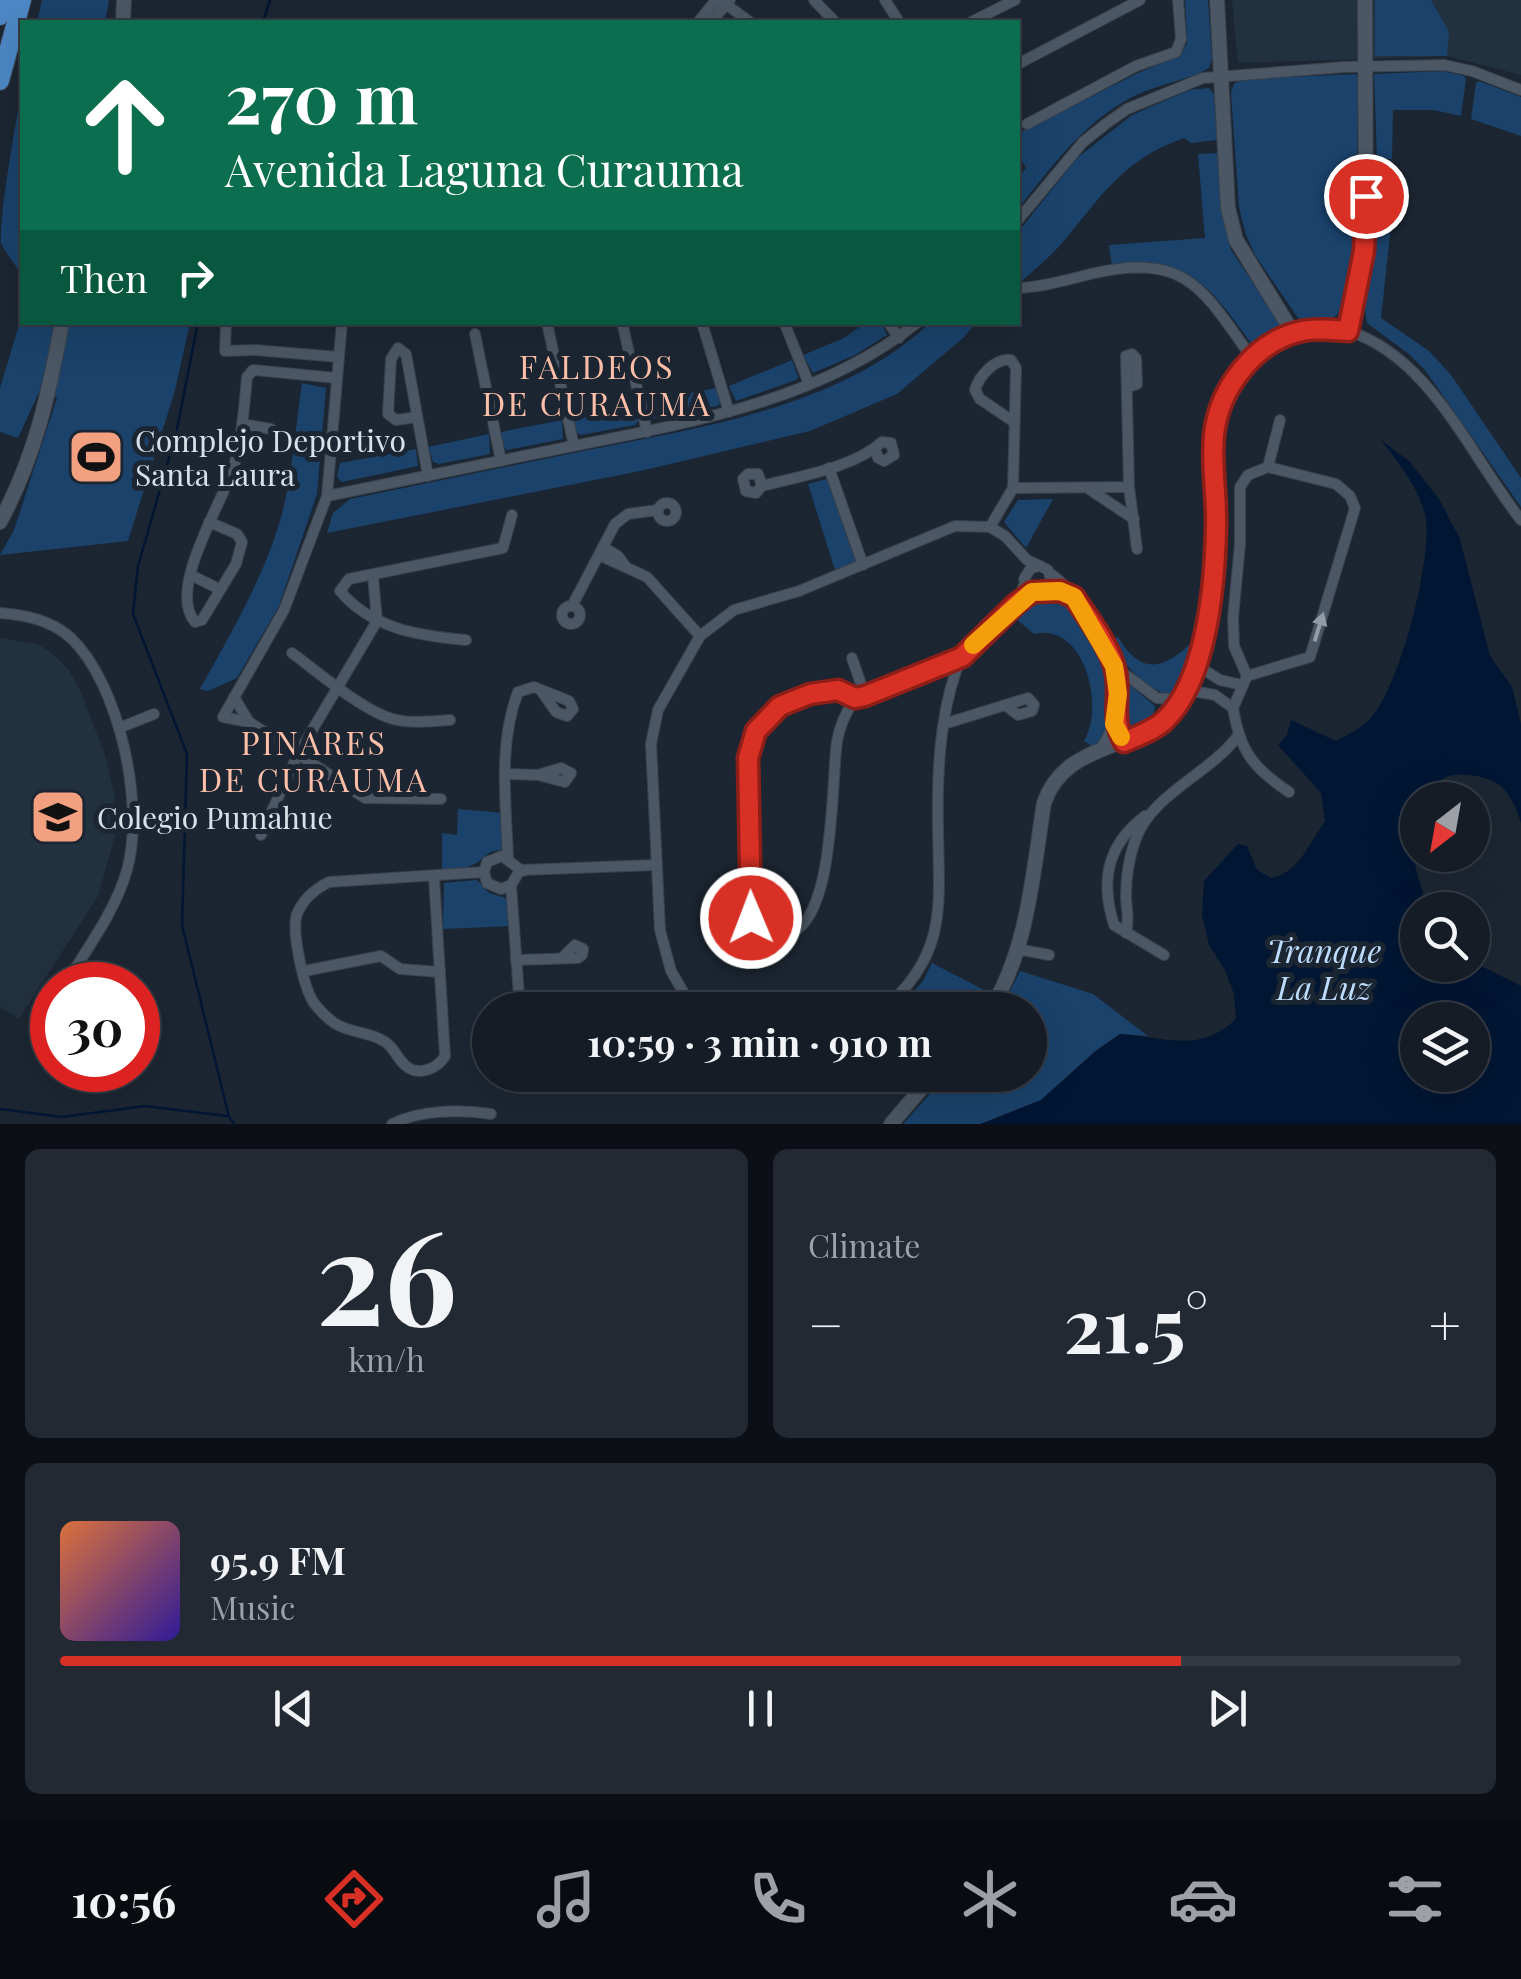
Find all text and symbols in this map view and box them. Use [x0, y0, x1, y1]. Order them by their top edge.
text: 270 m [225, 48, 418, 142]
icon: ahead [60, 60, 190, 190]
text: Avenida Laguna Curauma [225, 138, 744, 198]
pin [1324, 154, 1409, 239]
icon: arrive [1339, 169, 1394, 224]
icon: right [168, 250, 223, 305]
text: Then [60, 252, 148, 303]
district label: FALDEOS DE CURAUMA [482, 344, 712, 424]
place label: Complejo Deportivo Santa Laura [135, 420, 406, 494]
sports icon: Complejo Deportivo Santa Laura [66, 427, 126, 487]
one-way arrow [1312, 612, 1327, 642]
district label: PINARES DE CURAUMA [199, 720, 429, 800]
north arrow [1400, 782, 1490, 872]
map controls [1400, 782, 1490, 1092]
school or university icon: Colegio Pumahue [28, 787, 88, 847]
place label: Colegio Pumahue [97, 797, 333, 837]
position arrow [699, 866, 803, 970]
button: search [1400, 892, 1490, 982]
water label: Tranque La Luz [1267, 928, 1381, 1008]
speed limit sign: 30 [30, 962, 160, 1092]
button: layers [1400, 1002, 1490, 1092]
text: 10:59 · 3 min · 910 m [587, 1016, 932, 1067]
text: 26 [316, 1185, 457, 1359]
text: Climate [808, 1223, 920, 1266]
text: 21.5° [1064, 1272, 1208, 1372]
text: − [808, 1286, 844, 1360]
text: + [1429, 1286, 1461, 1360]
text: km/h [348, 1337, 425, 1380]
text: 95.9 FM [210, 1534, 346, 1585]
text: Music [210, 1585, 295, 1628]
icon: previous [266, 1681, 321, 1736]
icon: pause [733, 1681, 788, 1736]
icon: next [1200, 1681, 1255, 1736]
icon: directions [319, 1864, 389, 1934]
icon: music [531, 1864, 601, 1934]
icon: phone [743, 1864, 813, 1934]
icon: climate [955, 1864, 1025, 1934]
icon: car [1168, 1864, 1238, 1934]
icon: filters [1380, 1864, 1450, 1934]
text: 10:56 [71, 1869, 176, 1929]

